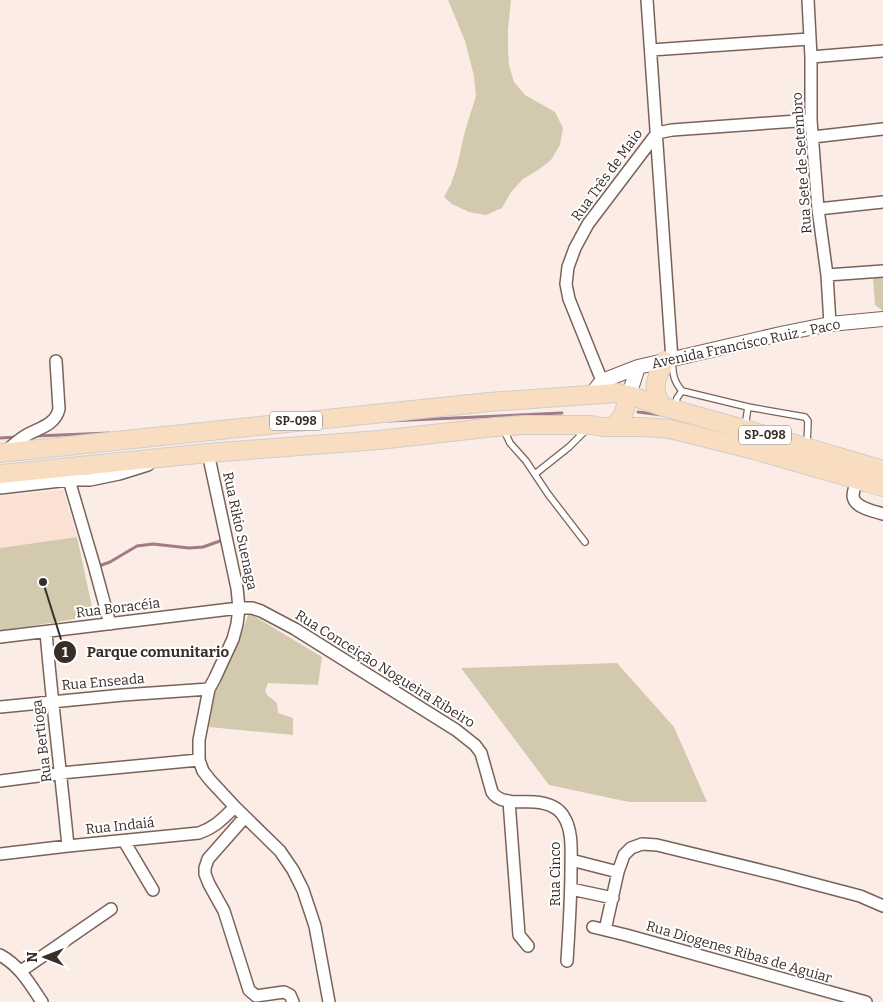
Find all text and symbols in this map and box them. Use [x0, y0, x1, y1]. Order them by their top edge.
street label: Rua Sete de Setembro [789, 92, 815, 234]
street label: Rua Três de Maio [568, 126, 646, 224]
street label: Avenida Francisco Ruiz - Paco [650, 316, 842, 372]
road number: SP-098 [270, 412, 322, 431]
road number: SP-098 [739, 426, 791, 444]
street label: Rua Rikio Suenaga [219, 470, 261, 592]
street label: Rua Boracéia [75, 594, 161, 622]
street label: Rua Conceição Nogueira Ribeiro [292, 607, 478, 731]
callout: Parque comunitario [52, 637, 239, 667]
text: 1 [62, 643, 69, 661]
text: Parque comunitario [87, 643, 229, 661]
street label: Rua Enseada [61, 670, 146, 694]
street label: Rua Bertioga [28, 698, 56, 783]
street label: Rua Indaiá [85, 814, 156, 838]
street label: Rua Cinco [547, 842, 564, 906]
street label: Rua Diogenes Ribas de Aguiar [644, 917, 834, 987]
north arrow [20, 932, 70, 982]
text: N [24, 951, 41, 962]

